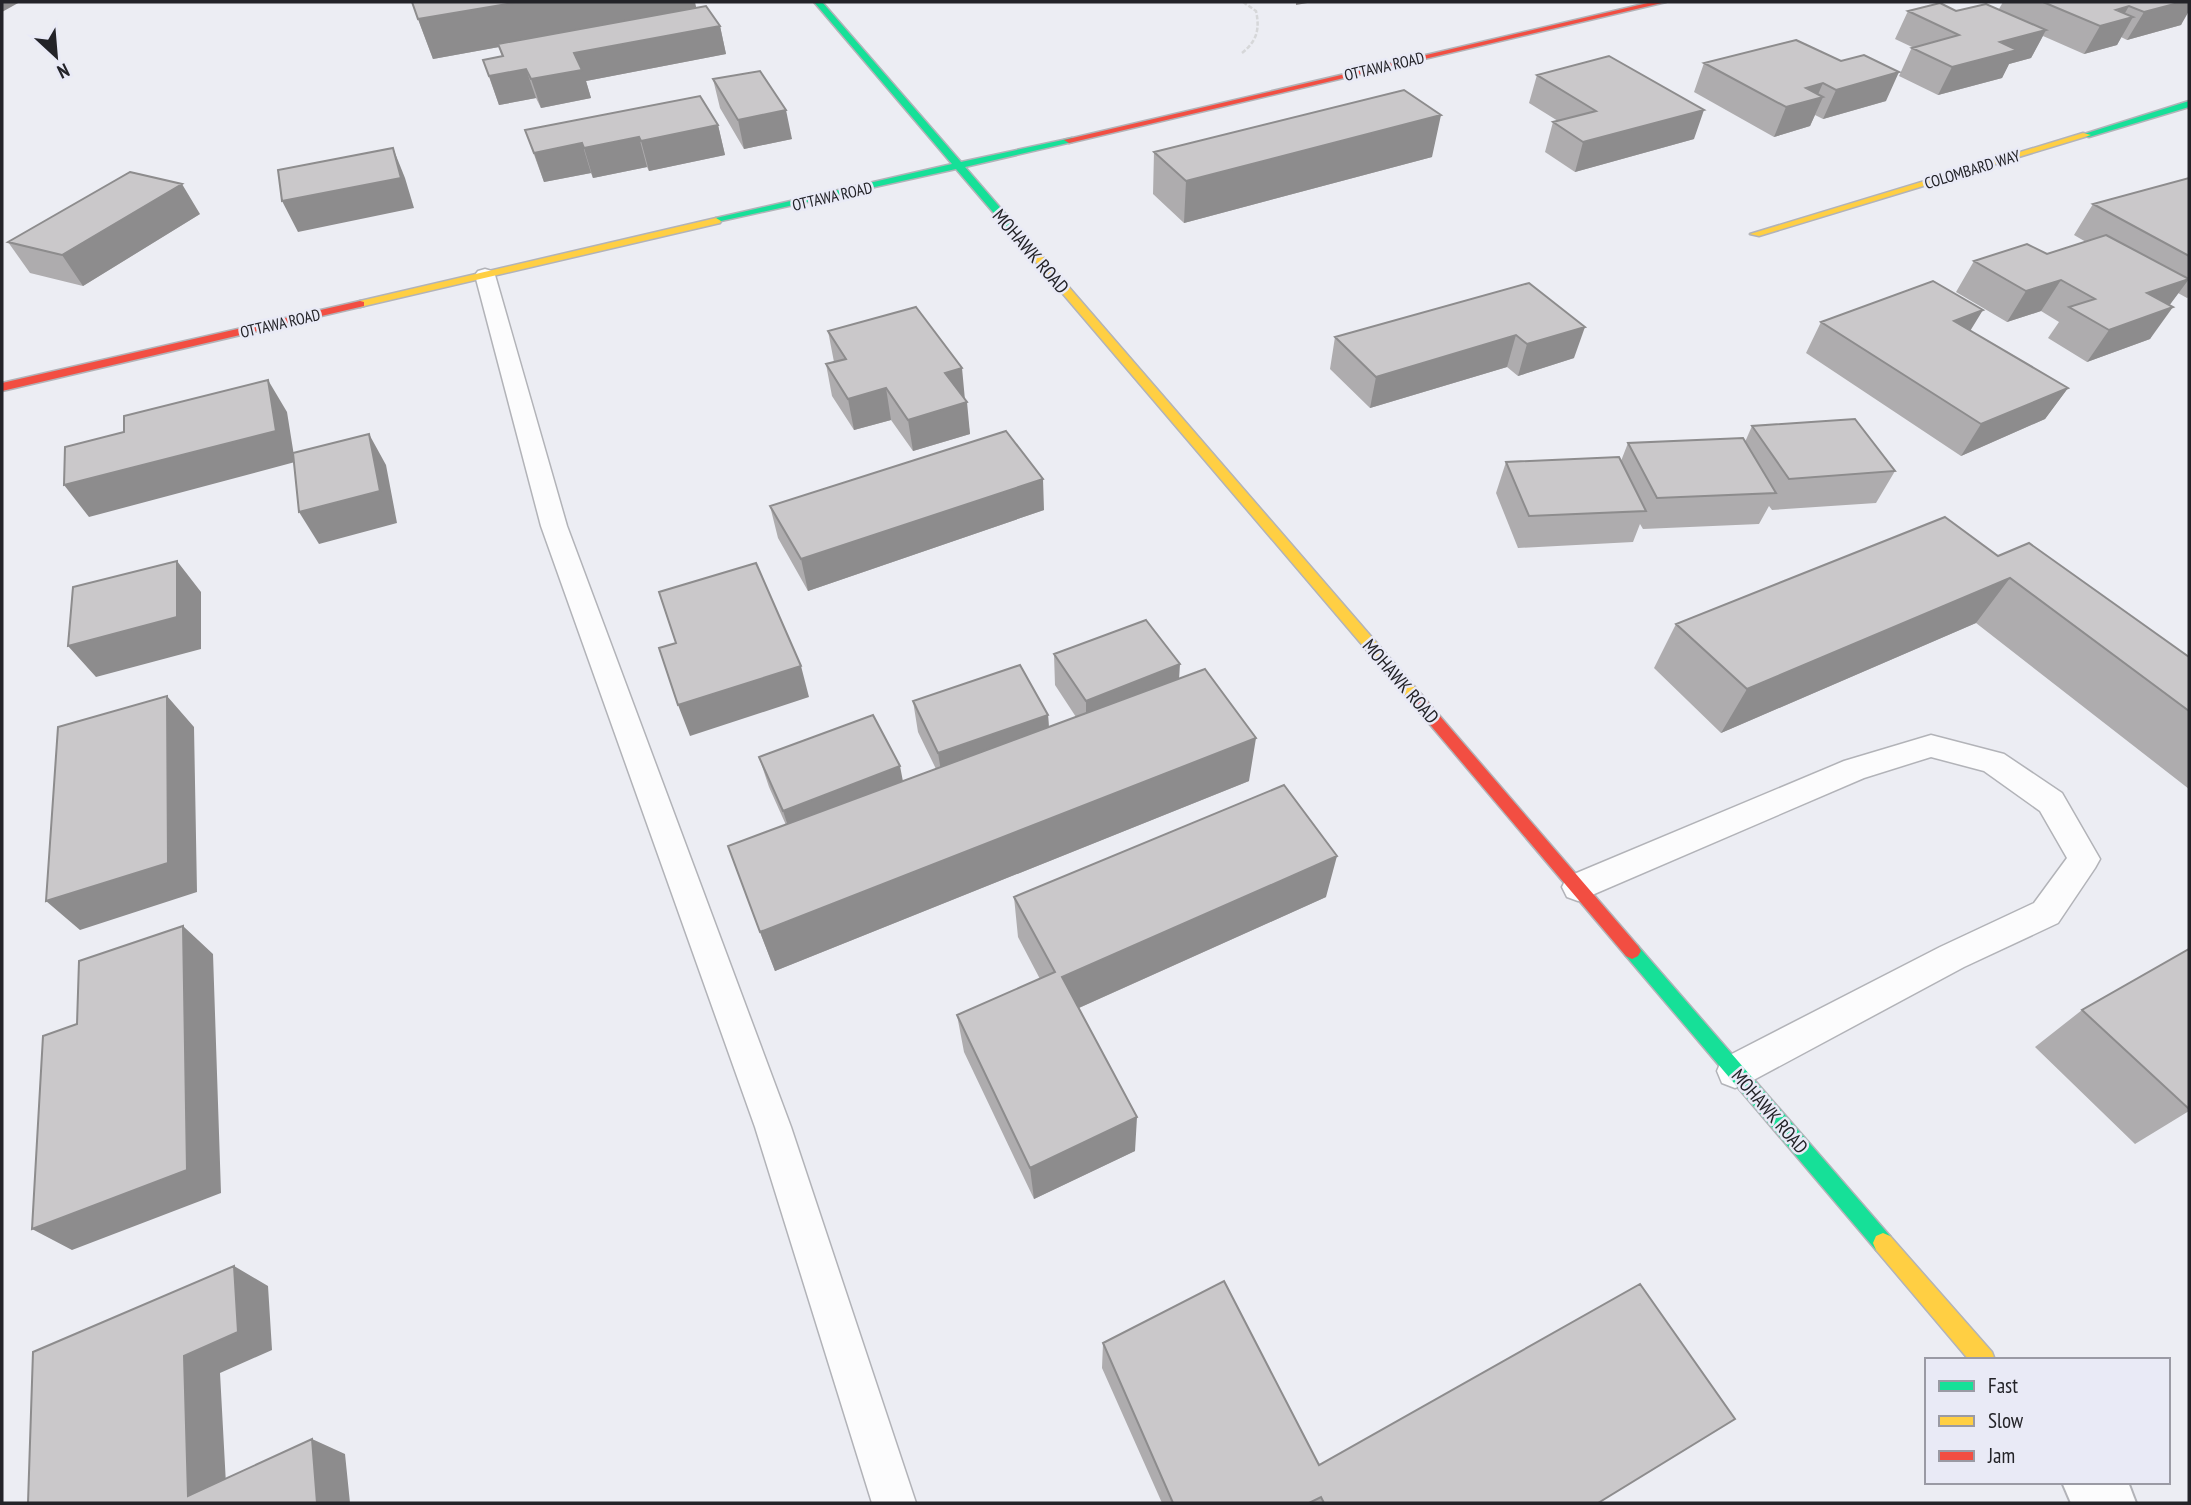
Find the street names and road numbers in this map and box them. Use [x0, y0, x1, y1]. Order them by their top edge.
street label: OTTAWA ROAD [1342, 47, 1426, 85]
street label: COLOMBARD WAY [1922, 145, 2023, 193]
street label: OTTAWA ROAD [790, 177, 874, 215]
street label: MOHAWK ROAD [988, 204, 1074, 298]
street label: OTTAWA ROAD [238, 304, 322, 342]
street label: MOHAWK ROAD [1358, 634, 1444, 728]
street label: MOHAWK ROAD [1727, 1064, 1813, 1158]

